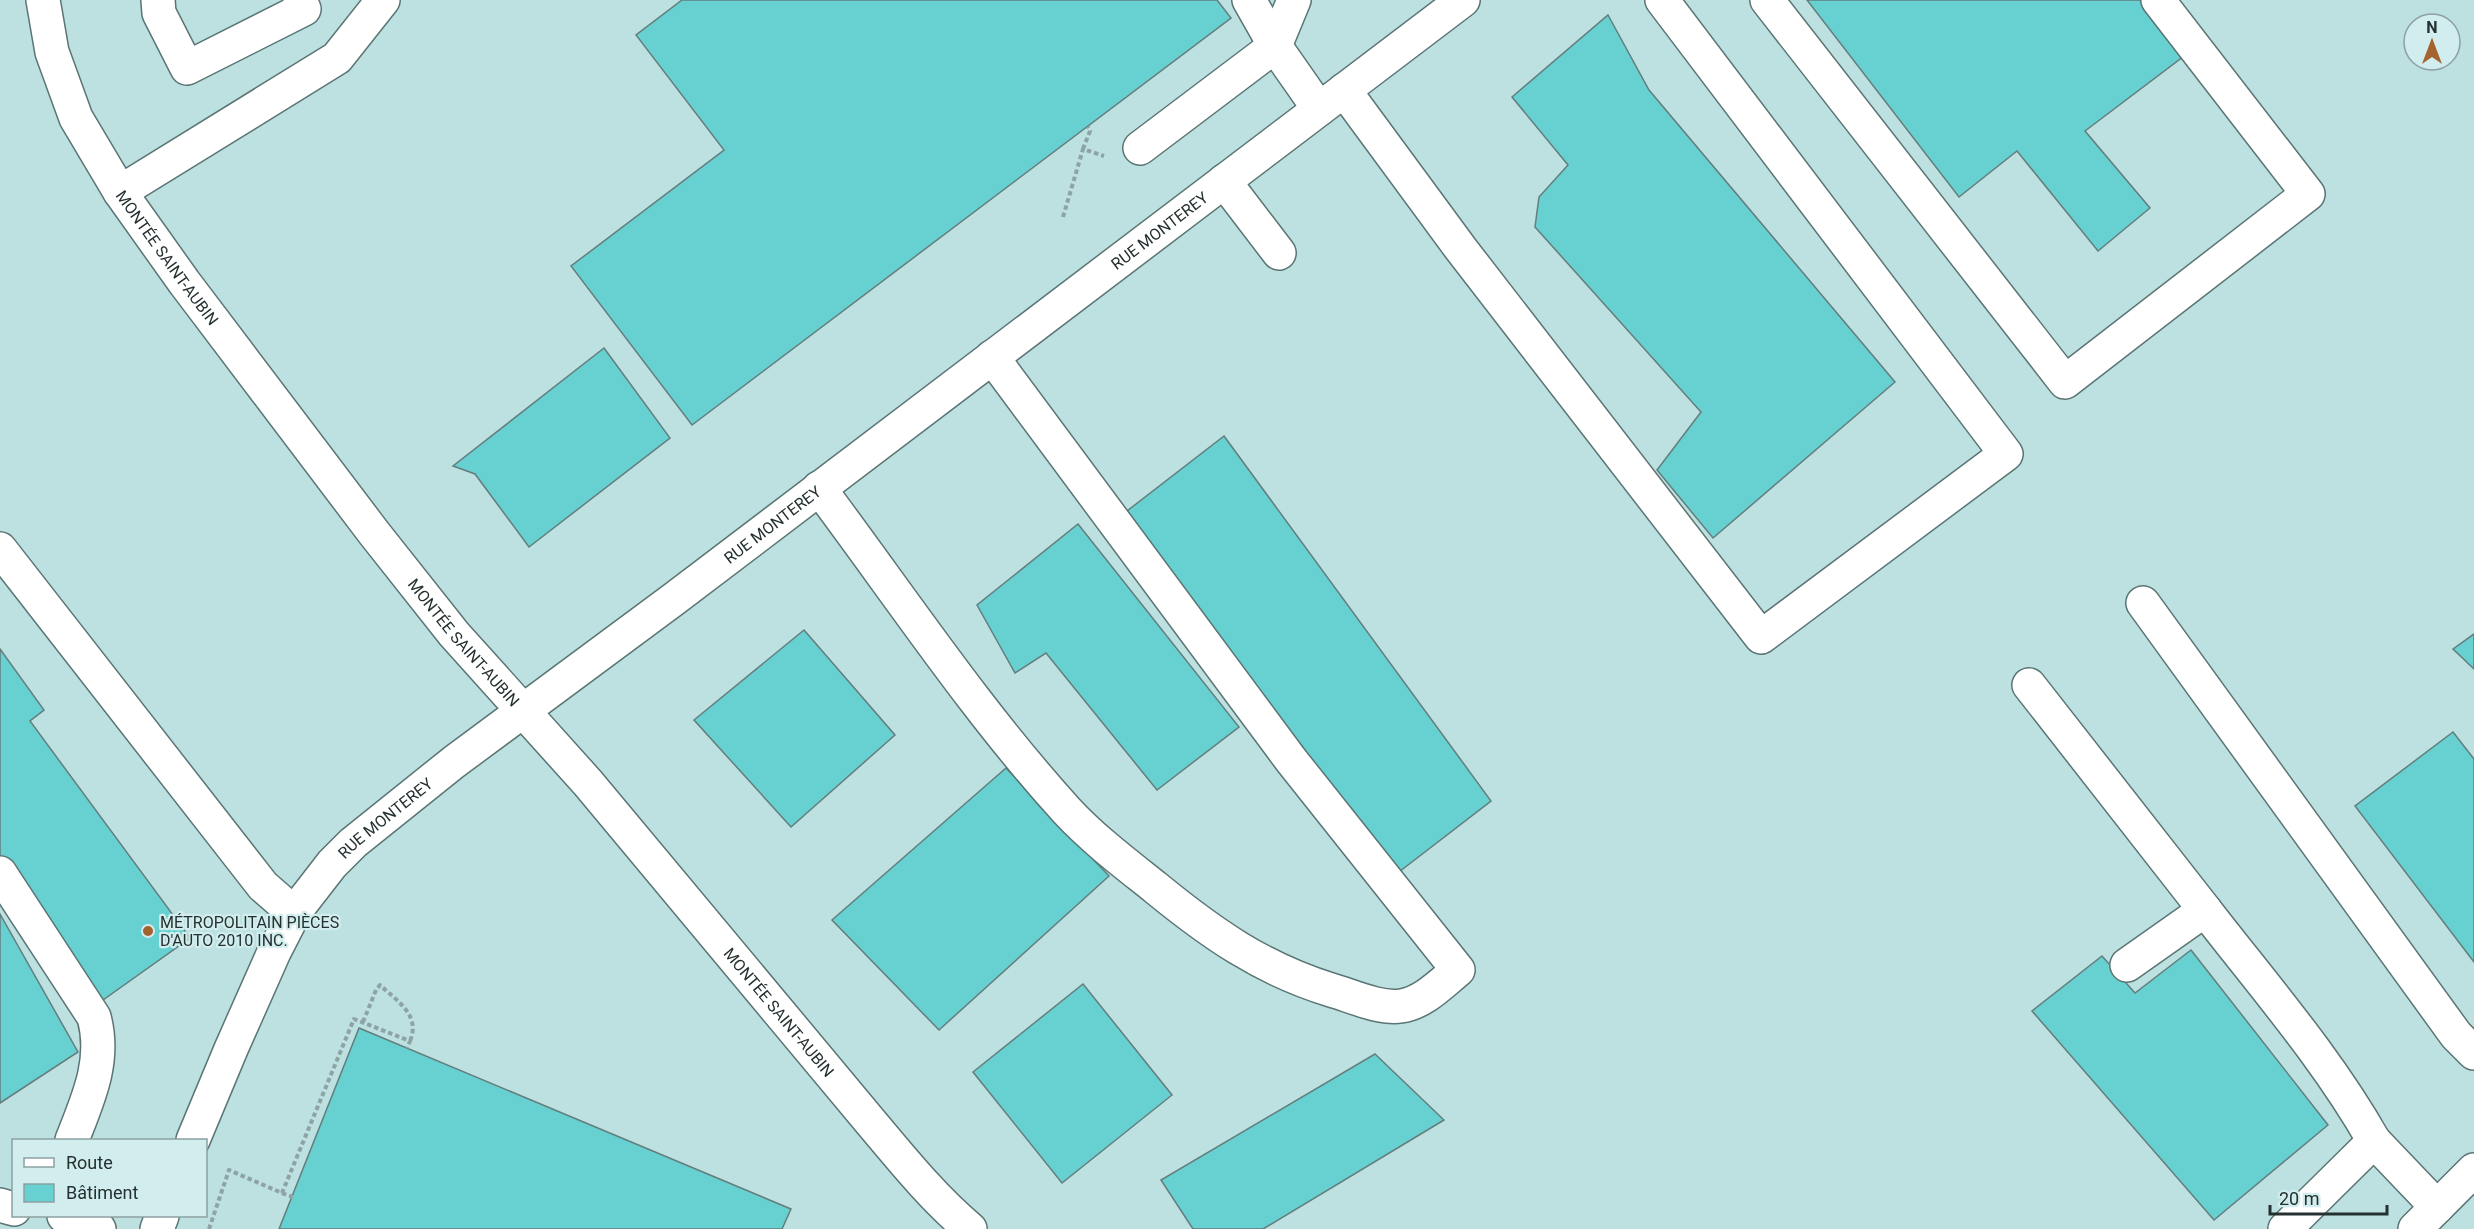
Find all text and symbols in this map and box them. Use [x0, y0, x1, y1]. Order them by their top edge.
north arrow [2402, 12, 2462, 72]
text: N [2426, 18, 2438, 37]
street label: MONTÉE SAINT-AUBIN [112, 187, 222, 329]
street label: RUE MONTEREY [1108, 188, 1212, 274]
street label: RUE MONTEREY [720, 482, 825, 568]
street label: MONTÉE SAINT-AUBIN [404, 575, 523, 710]
street label: RUE MONTEREY [334, 774, 437, 863]
place label: MÉTROPOLITAIN PIÈCES D'AUTO 2010 INC. [160, 913, 339, 950]
marker: MÉTROPOLITAIN PIÈCES D'AUTO 2010 INC. [141, 924, 155, 938]
street label: MONTÉE SAINT-AUBIN [720, 944, 838, 1081]
legend [12, 1139, 207, 1217]
text: Route [66, 1152, 113, 1173]
scale bar [2270, 1178, 2387, 1216]
text: Bâtiment [66, 1182, 139, 1203]
text: 20 m [2279, 1188, 2319, 1209]

